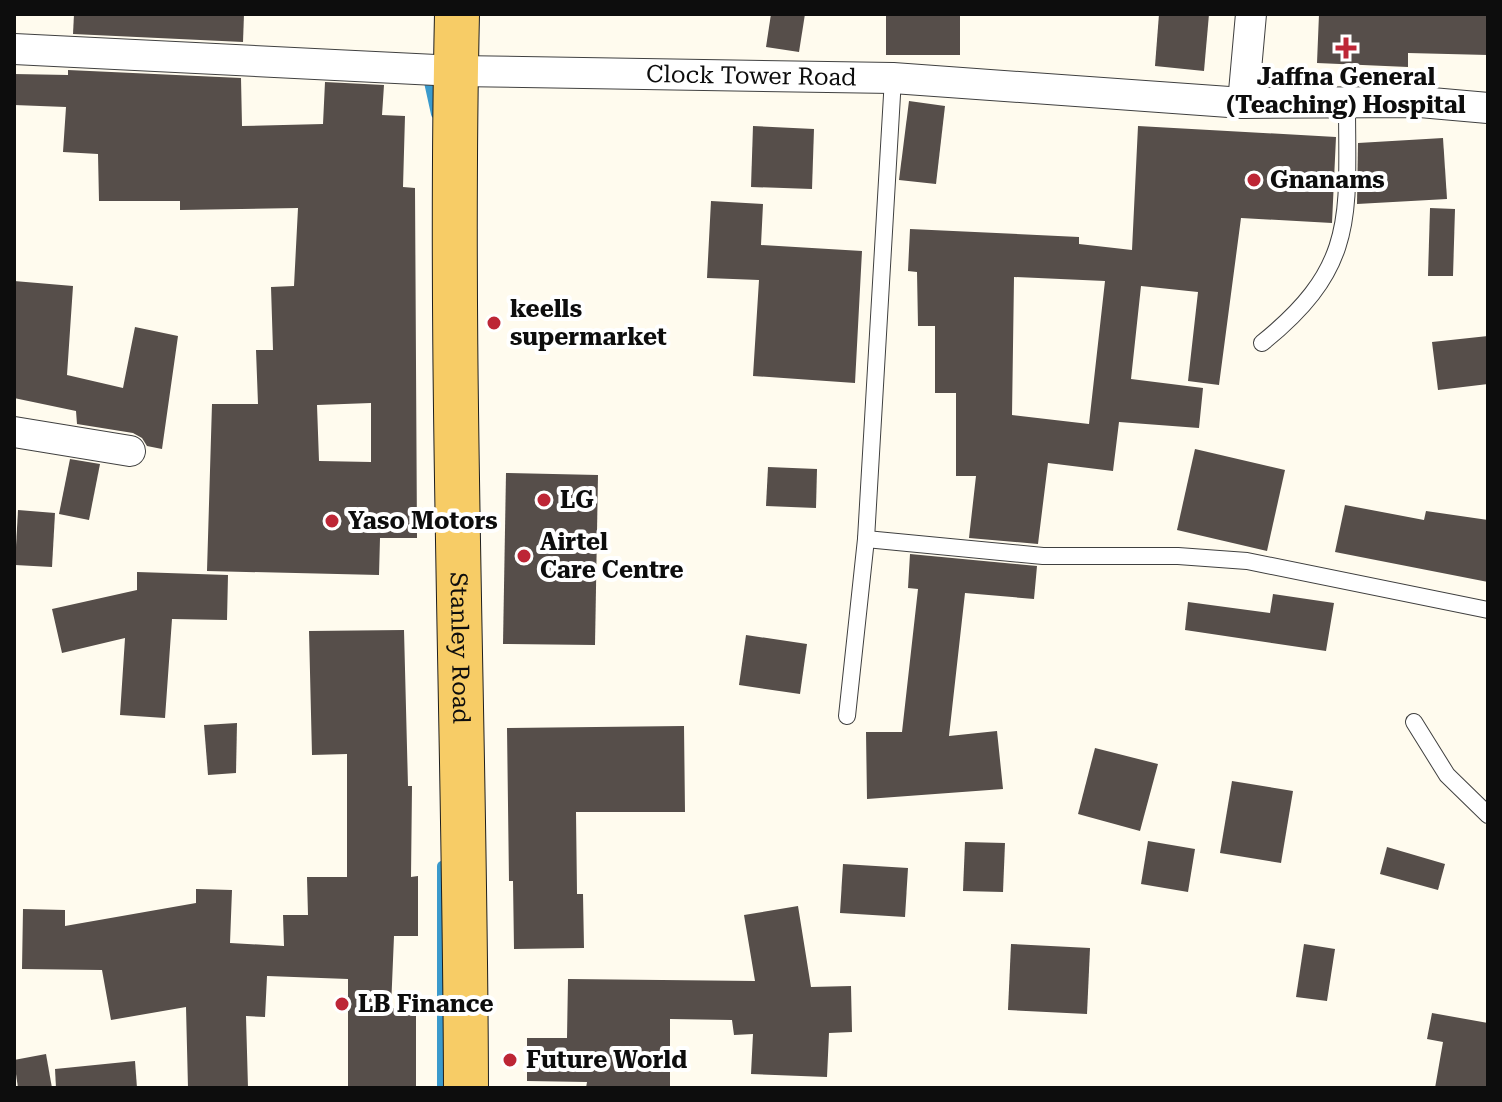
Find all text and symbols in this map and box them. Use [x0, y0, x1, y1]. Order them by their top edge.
marker: Jaffna General (Teaching) Hospital [1335, 37, 1357, 59]
street label: Clock Tower Road [646, 60, 857, 91]
place label: Jaffna General (Teaching) Hospital [1226, 63, 1466, 119]
place label: Gnanams [1270, 166, 1385, 194]
marker: Gnanams [1245, 171, 1263, 189]
place label: keells supermarket [510, 295, 667, 351]
marker: keells supermarket [485, 314, 503, 332]
place label: LG [560, 486, 594, 514]
marker: LG [535, 491, 553, 509]
place label: Yaso Motors [348, 507, 498, 535]
marker: Yaso Motors [323, 512, 341, 530]
place label: Airtel Care Centre [540, 528, 684, 584]
marker: Airtel Care Centre [515, 547, 533, 565]
street label: Stanley Road [445, 572, 475, 724]
place label: LB Finance [358, 990, 494, 1018]
marker: LB Finance [333, 995, 351, 1013]
place label: Future World [526, 1046, 687, 1074]
marker: Future World [501, 1051, 519, 1069]

